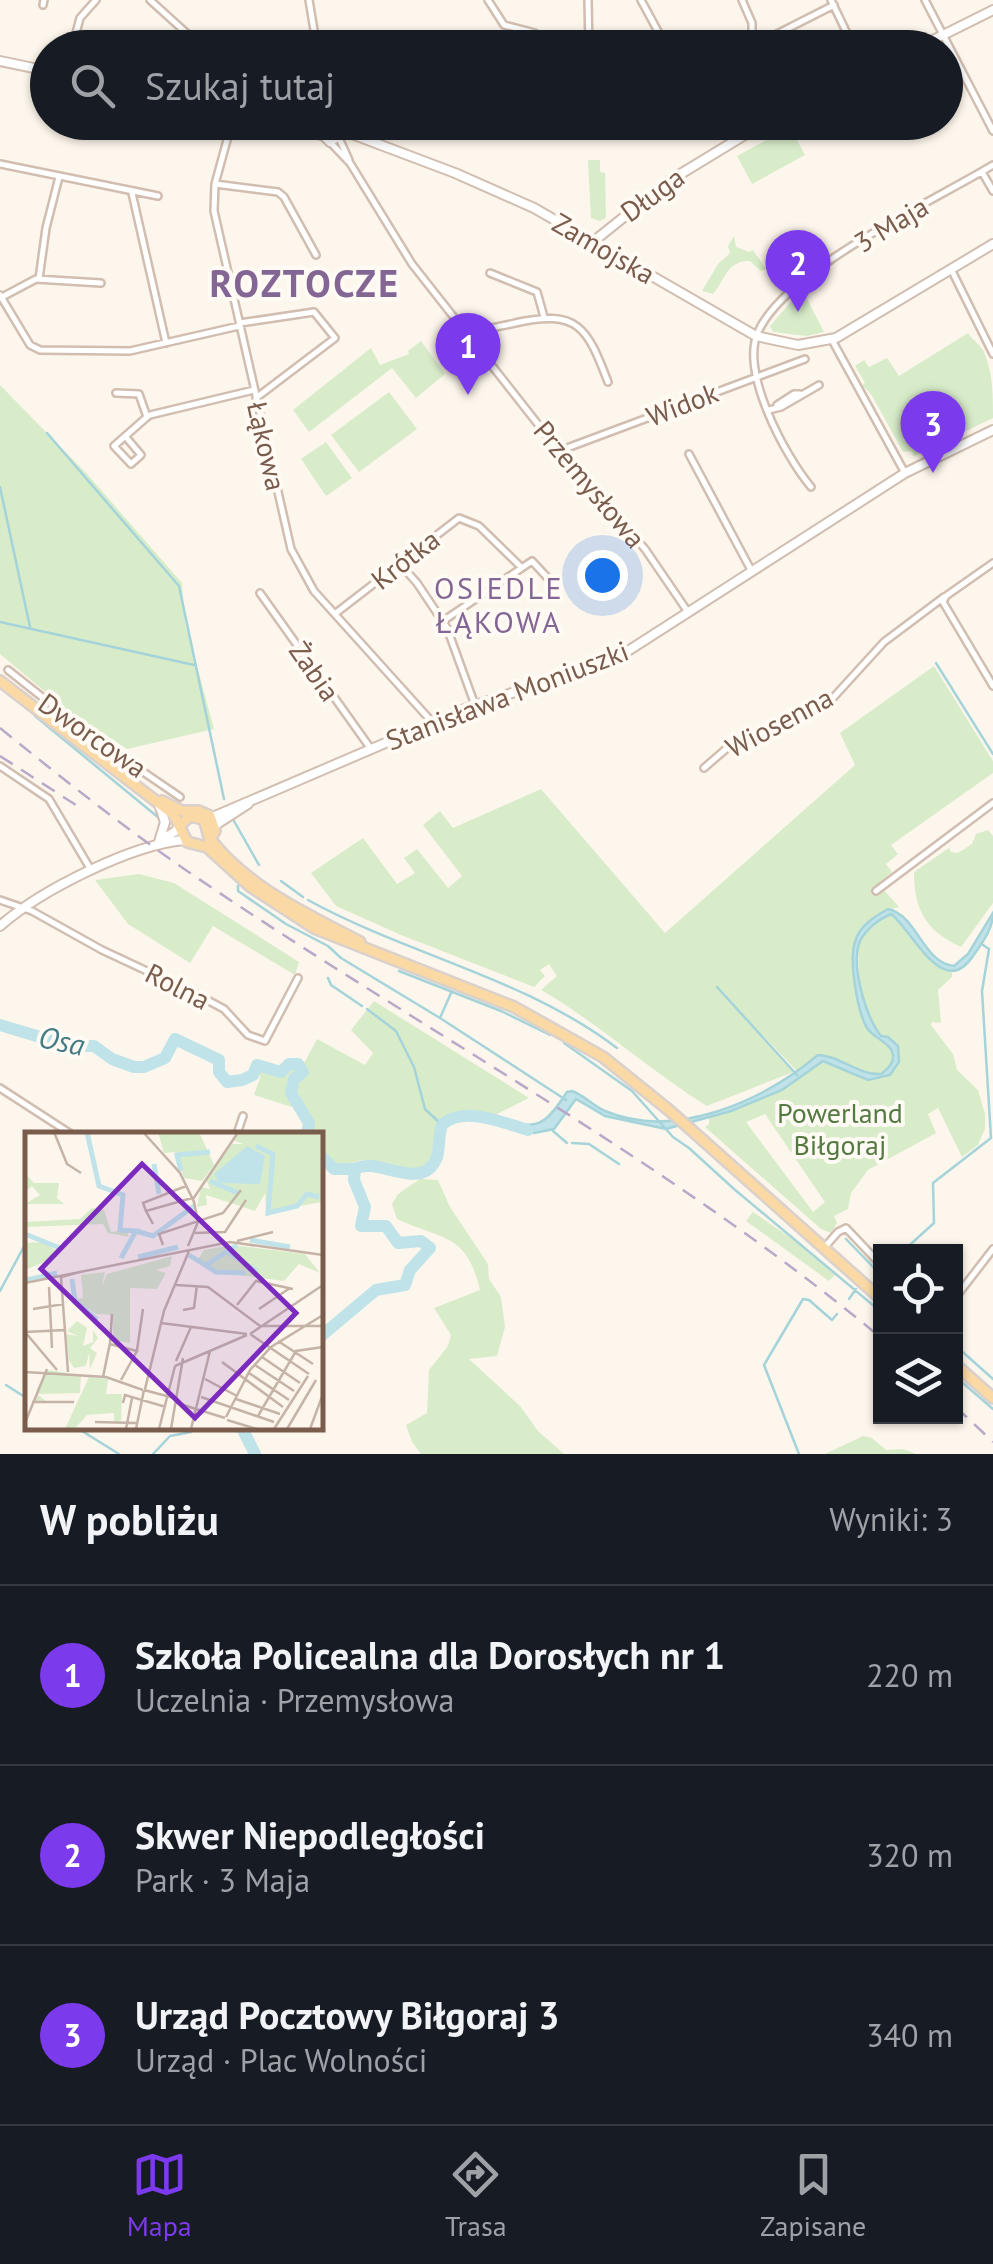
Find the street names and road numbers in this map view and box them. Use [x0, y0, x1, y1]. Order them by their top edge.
street label: Długa [613, 158, 691, 230]
street label: 3 Maja [847, 188, 935, 260]
street label: Zamojska [546, 204, 662, 292]
street label: Widok [641, 373, 724, 435]
street label: Łąkowa [239, 398, 295, 494]
street label: Przemysłowa [526, 413, 654, 555]
street label: Krótka [363, 521, 447, 597]
street label: Stanisława Moniuszki [380, 632, 634, 758]
street label: Żabia [281, 634, 349, 708]
street label: Wiosenna [719, 678, 839, 766]
street label: Dworcowa [31, 684, 155, 786]
street label: Rolna [139, 954, 217, 1018]

